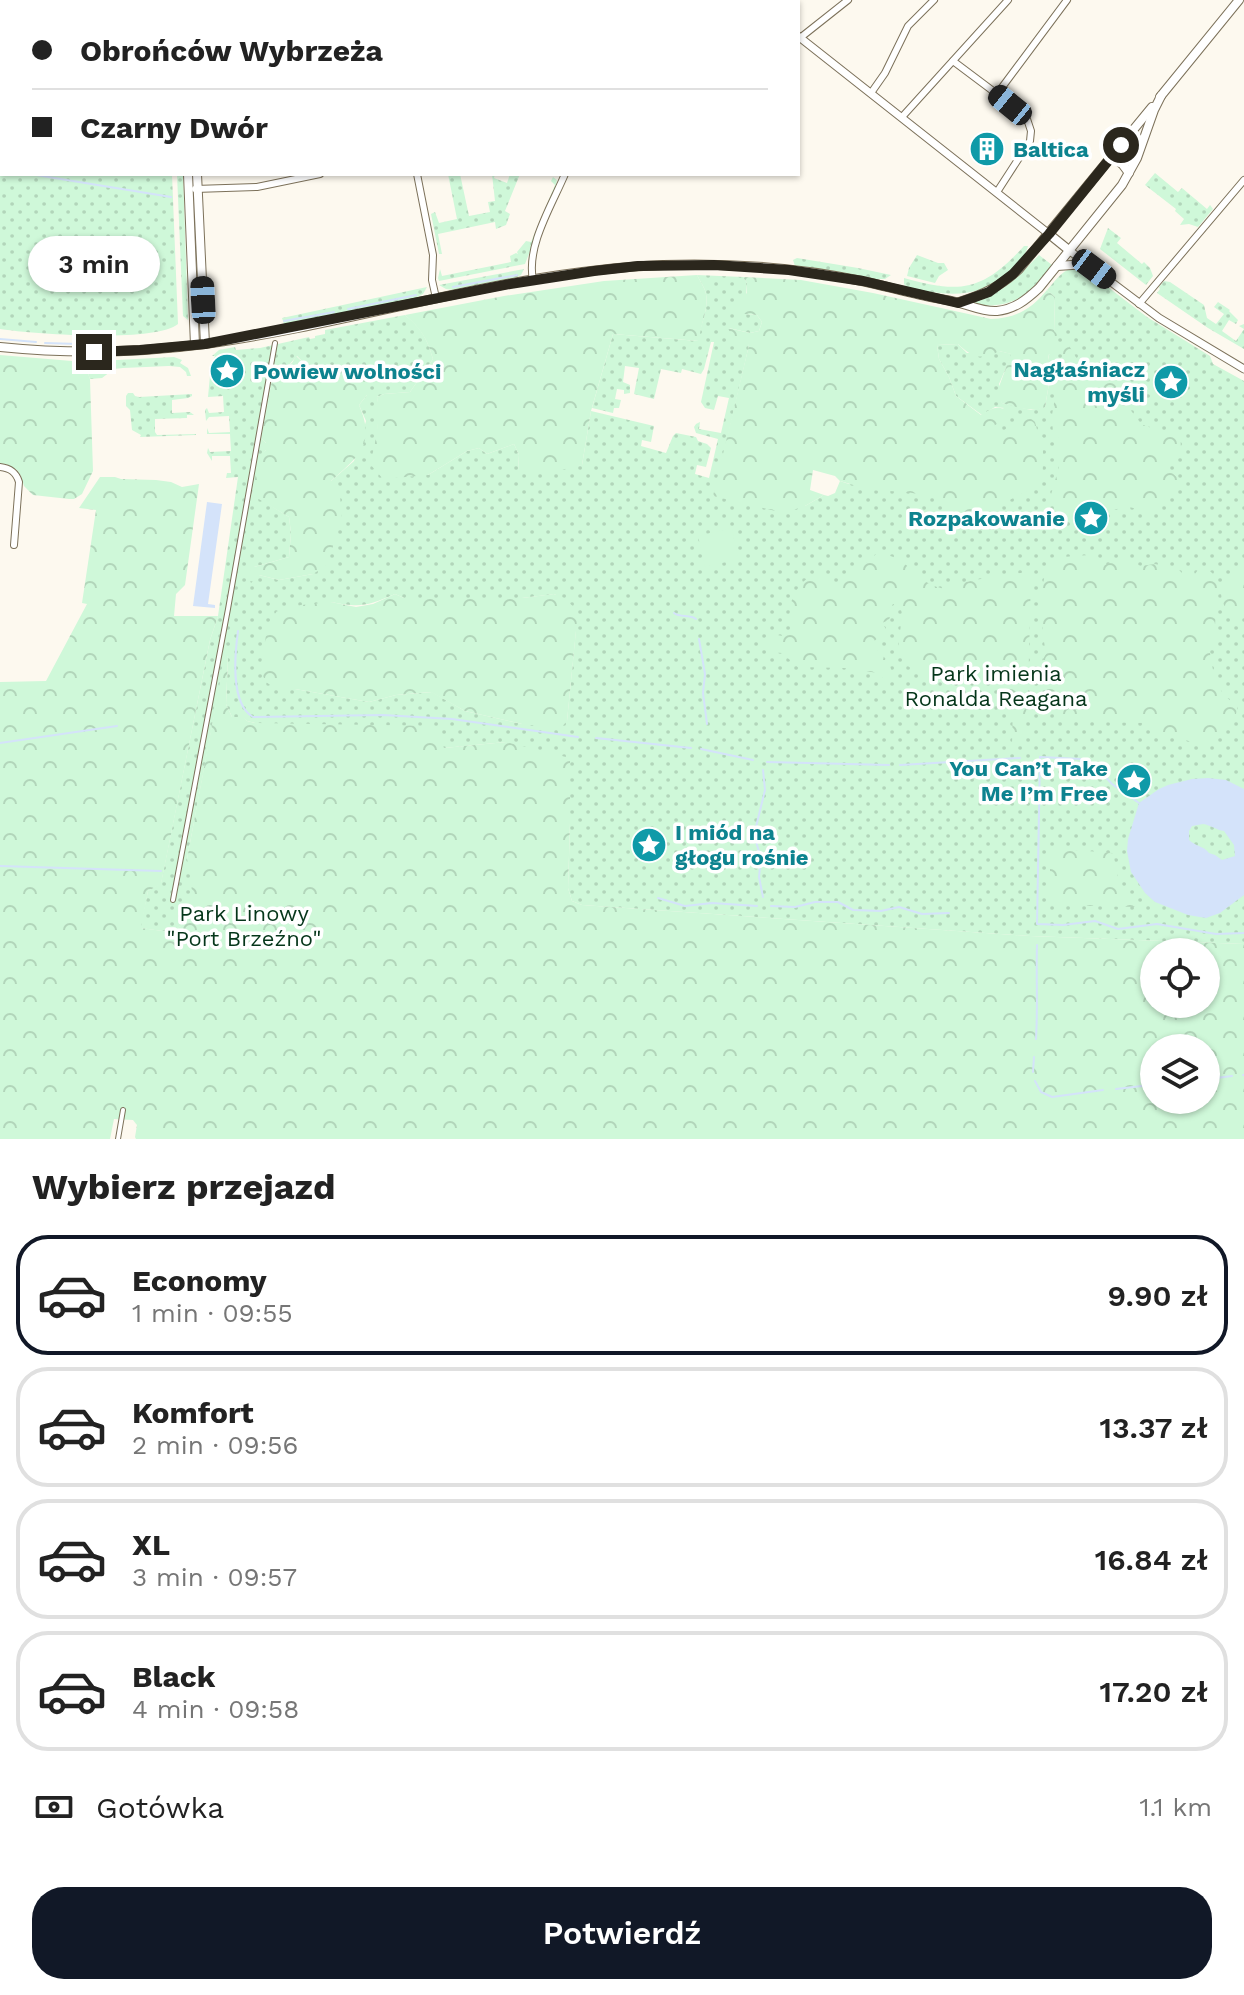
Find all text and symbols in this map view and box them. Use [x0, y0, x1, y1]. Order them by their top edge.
text: Obrońców Wybrzeża [80, 33, 383, 68]
car [984, 81, 1036, 129]
text: Czarny Dwór [80, 110, 268, 145]
route start [1103, 127, 1139, 163]
building icon: Baltica [968, 130, 1006, 168]
place label: Baltica [1013, 137, 1089, 162]
callout: 3 min [28, 236, 160, 292]
car [1068, 245, 1120, 293]
text: 3 min [58, 249, 130, 279]
car [190, 275, 216, 325]
route end [76, 334, 112, 370]
place icon: Powiew wolności [208, 352, 246, 390]
place label: Nagłaśniacz myśli [1014, 357, 1145, 407]
place label: Powiew wolności [253, 359, 441, 384]
place icon: Nagłaśniacz myśli [1152, 363, 1190, 401]
place icon: Rozpakowanie [1072, 499, 1110, 537]
place label: Rozpakowanie [908, 506, 1065, 531]
park label: Park imienia Ronalda Reagana [904, 661, 1088, 711]
place label: You Can’t Take Me I’m Free [949, 756, 1108, 806]
place icon: You Can’t Take Me I’m Free [1115, 762, 1153, 800]
place label: I miód na głogu rośnie [675, 820, 809, 870]
place icon: I miód na głogu rośnie [630, 826, 668, 864]
park label: Park Linowy "Port Brzeźno" [167, 901, 321, 951]
map controls [1140, 938, 1220, 1114]
button: locate [1140, 938, 1220, 1018]
button: layers [1140, 1034, 1220, 1114]
text: Wybierz przejazd [32, 1166, 336, 1208]
icon: car [36, 1259, 108, 1331]
text: Economy [132, 1263, 267, 1298]
text: 9.90 zł [1107, 1278, 1208, 1313]
text: 1 min · 09:55 [132, 1298, 293, 1328]
icon: car [36, 1391, 108, 1463]
text: Komfort [132, 1395, 254, 1430]
text: 13.37 zł [1099, 1410, 1208, 1445]
text: 2 min · 09:56 [132, 1430, 298, 1460]
icon: car [36, 1523, 108, 1595]
text: XL [132, 1527, 170, 1562]
text: 16.84 zł [1095, 1542, 1208, 1577]
text: 3 min · 09:57 [132, 1562, 297, 1592]
icon: car [36, 1655, 108, 1727]
text: Black [132, 1659, 216, 1694]
text: 17.20 zł [1100, 1674, 1208, 1709]
text: 4 min · 09:58 [132, 1694, 299, 1724]
icon: cash [32, 1785, 76, 1829]
text: Gotówka [96, 1790, 224, 1825]
text: 1.1 km [1139, 1792, 1212, 1822]
button: Potwierdź [32, 1887, 1212, 1979]

